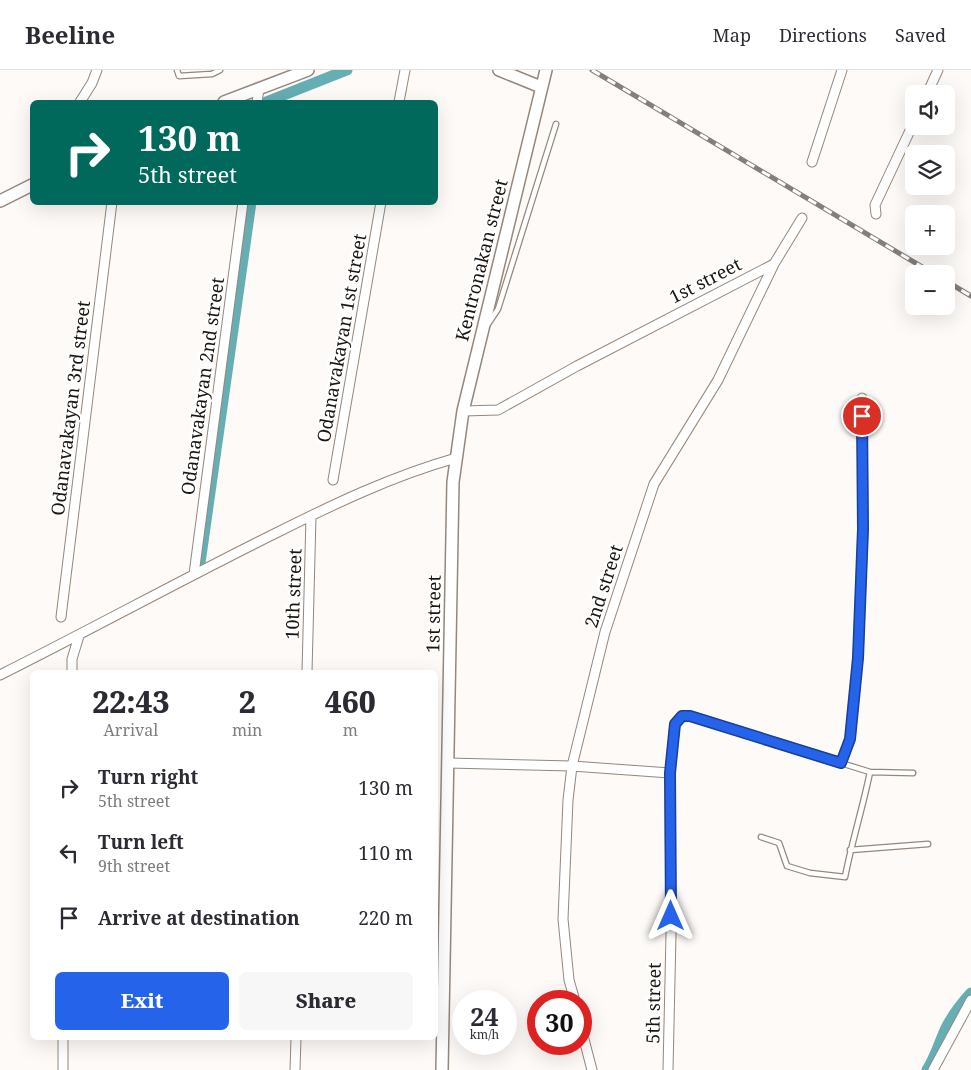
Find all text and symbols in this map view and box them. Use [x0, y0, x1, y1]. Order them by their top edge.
text: Beeline [25, 18, 115, 51]
text: Map [713, 23, 751, 47]
text: Directions [779, 23, 867, 47]
text: Saved [895, 23, 946, 47]
map controls [905, 85, 955, 315]
button: sound [905, 85, 955, 135]
text: 130 m [138, 114, 241, 161]
icon: right [55, 120, 120, 185]
button: layers [905, 145, 955, 195]
text: 5th street [138, 159, 237, 189]
street label: Kentronakan street [449, 177, 513, 343]
button: + [905, 205, 955, 255]
street label: Odanavakayan 1st street [311, 232, 371, 444]
street label: 1st street [665, 252, 745, 308]
button: − [905, 265, 955, 315]
street label: Odanavakayan 2nd street [175, 276, 229, 496]
street label: Odanavakayan 3rd street [45, 299, 95, 517]
pin [841, 395, 883, 437]
icon: arrive [848, 402, 876, 430]
street label: 2nd street [578, 541, 628, 631]
street label: 10th street [279, 548, 307, 640]
street label: 1st street [420, 575, 446, 653]
text: 22:43 [92, 681, 170, 722]
text: 2 [239, 681, 256, 722]
text: 460 [325, 681, 376, 722]
text: Arrival [104, 719, 158, 741]
text: min [232, 719, 262, 741]
text: m [343, 719, 358, 741]
text: Turn right [98, 764, 198, 790]
icon: right [55, 774, 83, 802]
text: 130 m [358, 775, 413, 801]
text: 5th street [98, 790, 170, 812]
text: Turn left [98, 829, 184, 855]
icon: left [55, 839, 83, 867]
text: 110 m [358, 840, 413, 866]
text: 9th street [98, 855, 170, 877]
position arrow [644, 889, 696, 941]
icon: arrive [55, 904, 83, 932]
text: Arrive at destination [98, 905, 300, 931]
text: 220 m [358, 905, 413, 931]
street label: 5th street [640, 962, 666, 1044]
button: Exit [55, 972, 229, 1030]
button: Share [239, 972, 413, 1030]
speed limit sign: 30 [527, 990, 592, 1055]
text: 24 [470, 999, 499, 1033]
text: km/h [470, 1026, 499, 1043]

